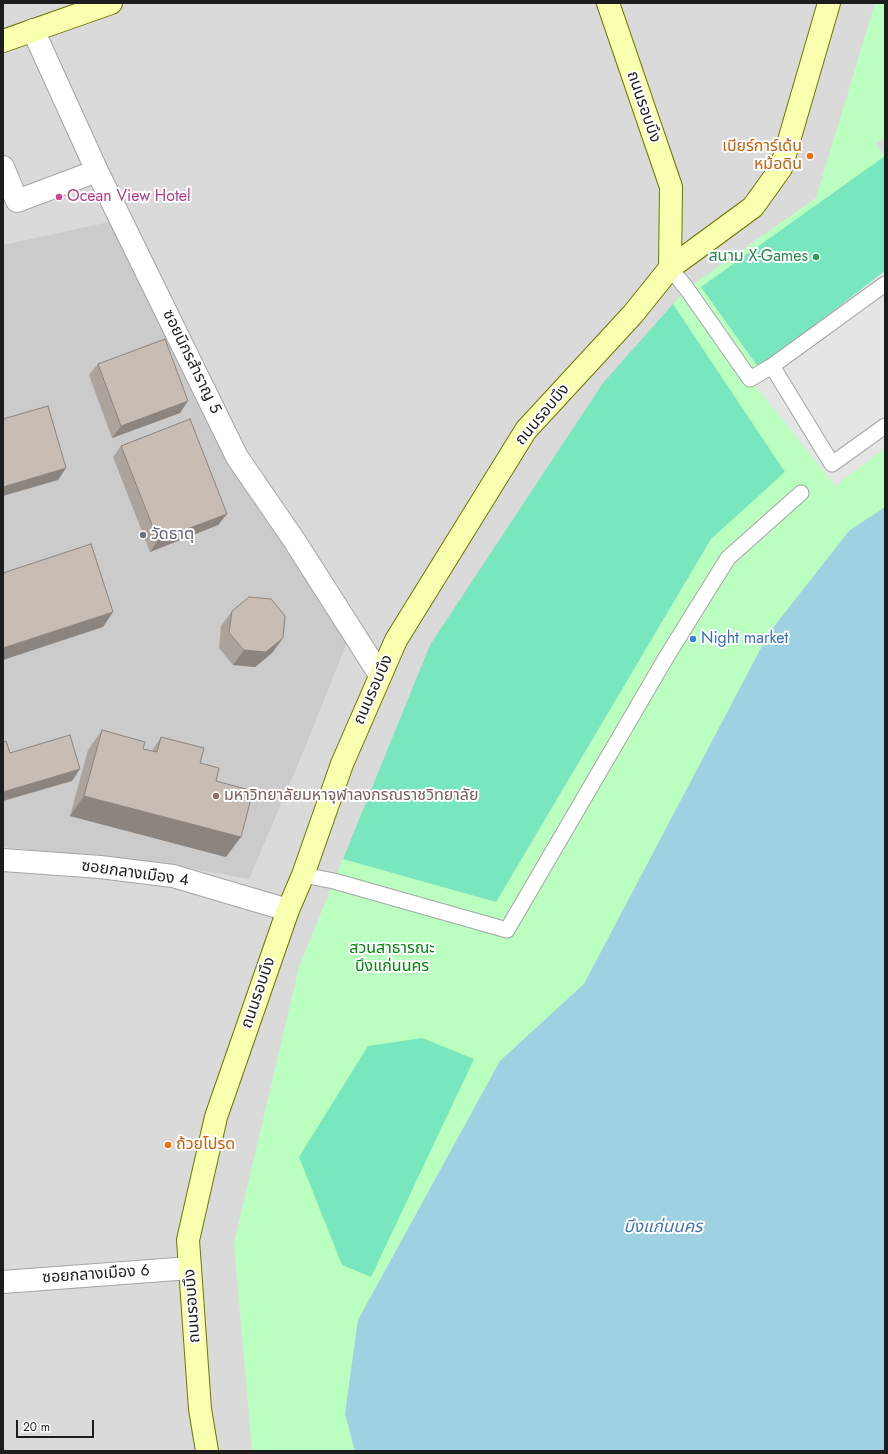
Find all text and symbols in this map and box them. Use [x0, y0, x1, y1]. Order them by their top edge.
street label: ถนนรอบบึง [622, 69, 664, 145]
place label: เบียร์การ์เด้น หม้อดิน [722, 137, 802, 175]
marker: เบียร์การ์เด้น หม้อดิน [805, 151, 815, 161]
place label: Ocean View Hotel [67, 187, 191, 207]
marker: Ocean View Hotel [54, 192, 64, 202]
place label: สนาม X-Games [708, 247, 808, 267]
marker: สนาม X-Games [811, 252, 821, 262]
street label: ซอยนิกรสำราญ 5 [158, 307, 224, 417]
street label: ถนนรอบบึง [512, 380, 574, 450]
place label: วัดธาตุ [151, 525, 194, 545]
marker: วัดธาตุ [138, 530, 148, 540]
place label: Night market [701, 629, 788, 649]
marker: Night market [688, 634, 698, 644]
street label: ถนนรอบบึง [350, 652, 398, 728]
place label: มหาวิทยาลัยมหาจุฬาลงกรณราชวิทยาลัย [224, 786, 478, 806]
marker: มหาวิทยาลัยมหาจุฬาลงกรณราชวิทยาลัย [211, 791, 221, 801]
street label: ซอยกลางเมือง 4 [80, 857, 190, 891]
park label: สวนสาธารณะ บึงแก่นนคร [349, 939, 435, 977]
street label: ถนนรอบบึง [238, 955, 280, 1031]
place label: ถ้วยโปรด [176, 1135, 235, 1155]
marker: ถ้วยโปรด [163, 1140, 173, 1150]
water label: บึงแก่นนคร [624, 1218, 702, 1238]
street label: ซอยกลางเมือง 6 [42, 1262, 150, 1288]
street label: ถนนรอบบึง [181, 1268, 205, 1344]
scale bar [18, 1412, 96, 1438]
text: 20 m [23, 1418, 50, 1436]

